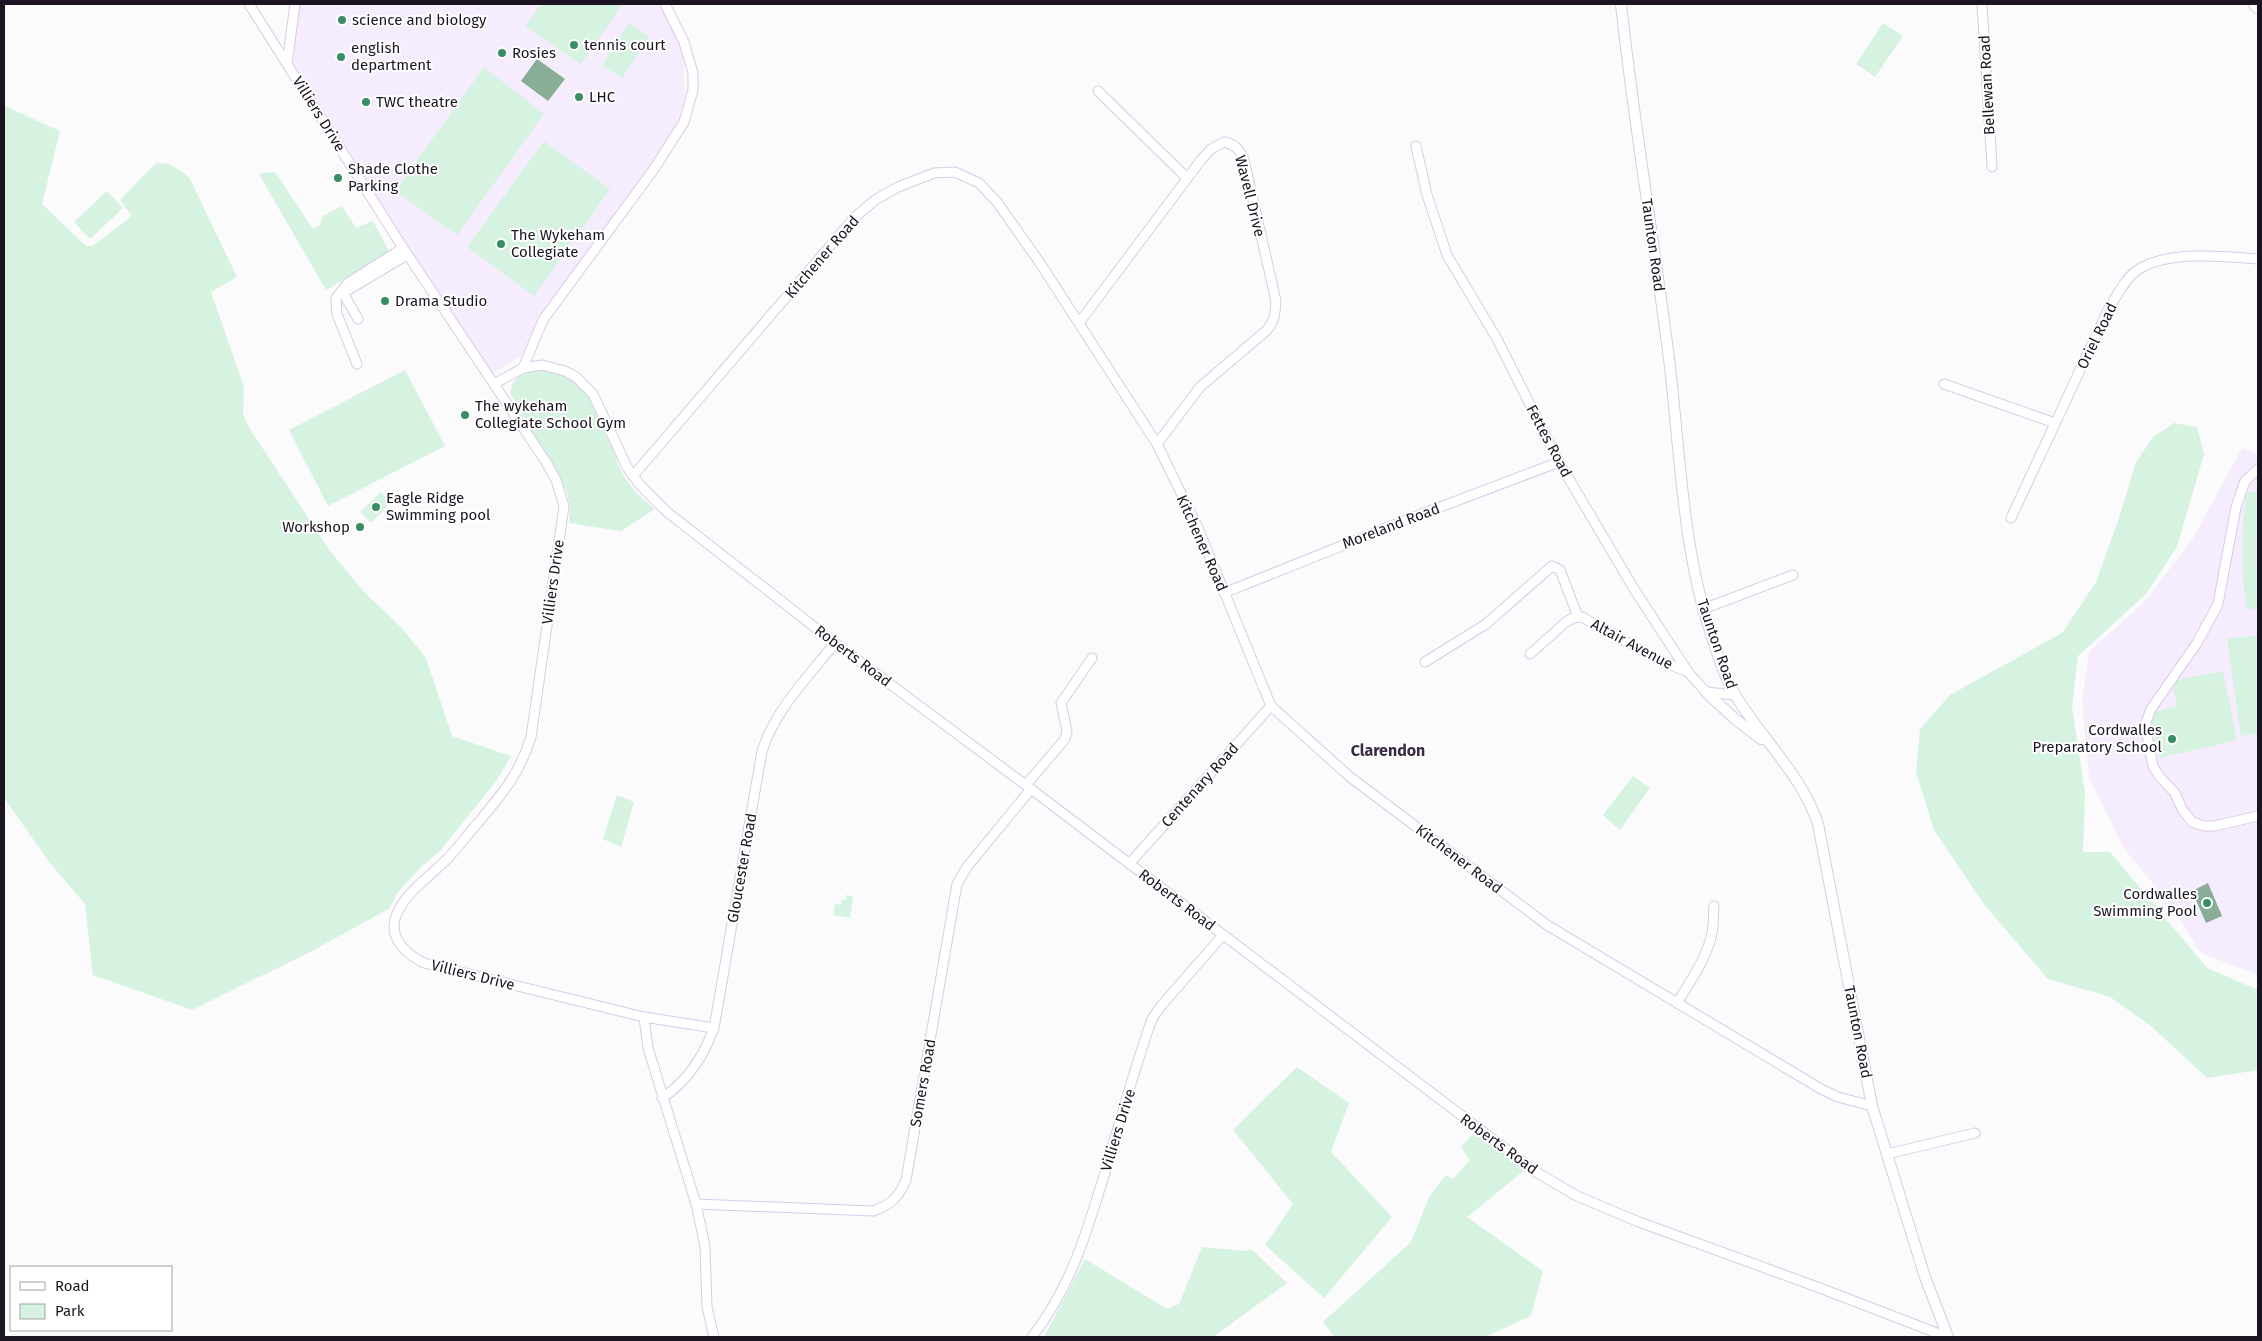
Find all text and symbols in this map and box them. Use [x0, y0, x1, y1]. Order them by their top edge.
place label: science and biology [352, 11, 487, 29]
marker: science and biology [336, 14, 348, 26]
street label: Bellewan Road [1975, 34, 1999, 136]
place label: tennis court [584, 36, 666, 54]
place label: english department [351, 39, 432, 74]
marker: tennis court [568, 39, 580, 51]
place label: Rosies [512, 44, 556, 62]
marker: Rosies [496, 47, 508, 59]
marker: english department [335, 51, 347, 63]
street label: Villiers Drive [289, 73, 349, 155]
place label: LHC [589, 88, 616, 106]
marker: LHC [573, 91, 585, 103]
place label: TWC theatre [376, 93, 458, 111]
marker: TWC theatre [360, 96, 372, 108]
street label: Wavell Drive [1231, 153, 1269, 239]
place label: Shade Clothe Parking [348, 160, 438, 195]
marker: Shade Clothe Parking [332, 172, 344, 184]
street label: Taunton Road [1638, 197, 1668, 293]
street label: Kitchener Road [781, 212, 863, 302]
place label: The Wykeham Collegiate [511, 226, 605, 261]
marker: The Wykeham Collegiate [495, 238, 507, 250]
place label: Drama Studio [395, 292, 487, 310]
marker: Drama Studio [379, 295, 391, 307]
street label: Oriel Road [2073, 300, 2121, 372]
place label: The wykeham Collegiate School Gym [475, 397, 626, 432]
street label: Fettes Road [1522, 402, 1576, 480]
marker: The wykeham Collegiate School Gym [459, 409, 471, 421]
place label: Eagle Ridge Swimming pool [386, 489, 491, 524]
street label: Kitchener Road [1173, 492, 1231, 594]
street label: Moreland Road [1340, 499, 1442, 553]
marker: Eagle Ridge Swimming pool [370, 501, 382, 513]
place label: Workshop [282, 518, 350, 536]
marker: Workshop [354, 521, 366, 533]
street label: Villiers Drive [538, 538, 568, 626]
street label: Taunton Road [1693, 597, 1741, 691]
street label: Altair Avenue [1588, 615, 1676, 673]
street label: Roberts Road [811, 621, 895, 691]
place label: Cordwalles Preparatory School [2033, 721, 2163, 756]
marker: Cordwalles Preparatory School [2166, 733, 2178, 745]
street label: Centenary Road [1157, 739, 1243, 831]
district label: Clarendon [1351, 741, 1425, 760]
street label: Gloucester Road [723, 812, 761, 924]
street label: Kitchener Road [1412, 821, 1506, 897]
street label: Roberts Road [1135, 865, 1219, 935]
place label: Cordwalles Swimming Pool [2093, 885, 2198, 920]
marker: Cordwalles Swimming Pool [2201, 897, 2213, 909]
street label: Villiers Drive [429, 956, 517, 994]
street label: Taunton Road [1840, 984, 1876, 1080]
street label: Somers Road [906, 1038, 940, 1128]
street label: Villiers Drive [1097, 1086, 1139, 1174]
street label: Roberts Road [1457, 1110, 1541, 1178]
legend [10, 1266, 172, 1331]
text: Road [55, 1277, 90, 1295]
text: Park [55, 1302, 85, 1320]

